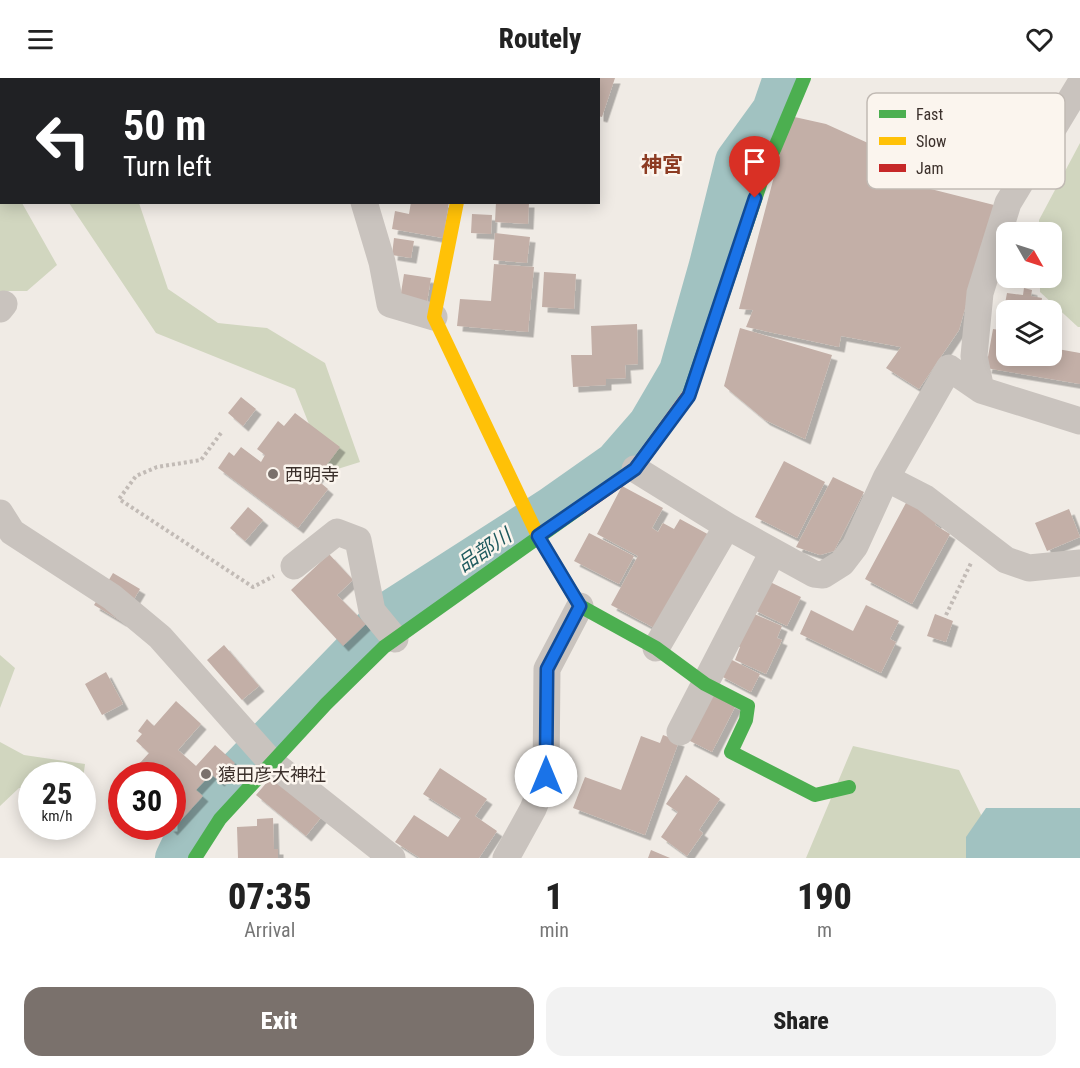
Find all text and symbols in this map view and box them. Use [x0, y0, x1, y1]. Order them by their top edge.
icon: menu [24, 23, 57, 56]
text: Routely [499, 23, 581, 55]
icon: heart [1023, 23, 1056, 56]
legend [867, 93, 1065, 189]
text: 50 m [123, 101, 206, 150]
icon: left [24, 102, 102, 180]
text: Fast [916, 105, 943, 124]
text: Slow [916, 132, 946, 151]
pin [729, 136, 780, 198]
icon: arrive [738, 145, 771, 178]
text: Turn left [123, 151, 212, 183]
district label: 神宮 [641, 153, 683, 177]
text: Jam [916, 159, 943, 178]
north arrow [996, 222, 1062, 288]
map controls [996, 222, 1062, 366]
button: layers [996, 300, 1062, 366]
place label: 西明寺 [285, 464, 339, 485]
marker: 西明寺 [266, 467, 280, 481]
water label: 品部川 [452, 522, 517, 577]
position arrow [514, 744, 578, 808]
speed limit sign: 30 [108, 762, 186, 840]
place label: 猿田彦大神社 [218, 764, 326, 785]
marker: 猿田彦大神社 [199, 767, 213, 781]
text: 25 [42, 776, 72, 811]
text: km/h [42, 807, 72, 825]
text: 07:35 [228, 876, 311, 918]
text: 1 [545, 876, 563, 918]
text: 190 [797, 876, 852, 918]
text: Arrival [244, 918, 295, 942]
text: min [540, 918, 569, 942]
text: m [817, 918, 832, 942]
button: Exit [24, 987, 534, 1056]
button: Share [546, 987, 1056, 1056]

